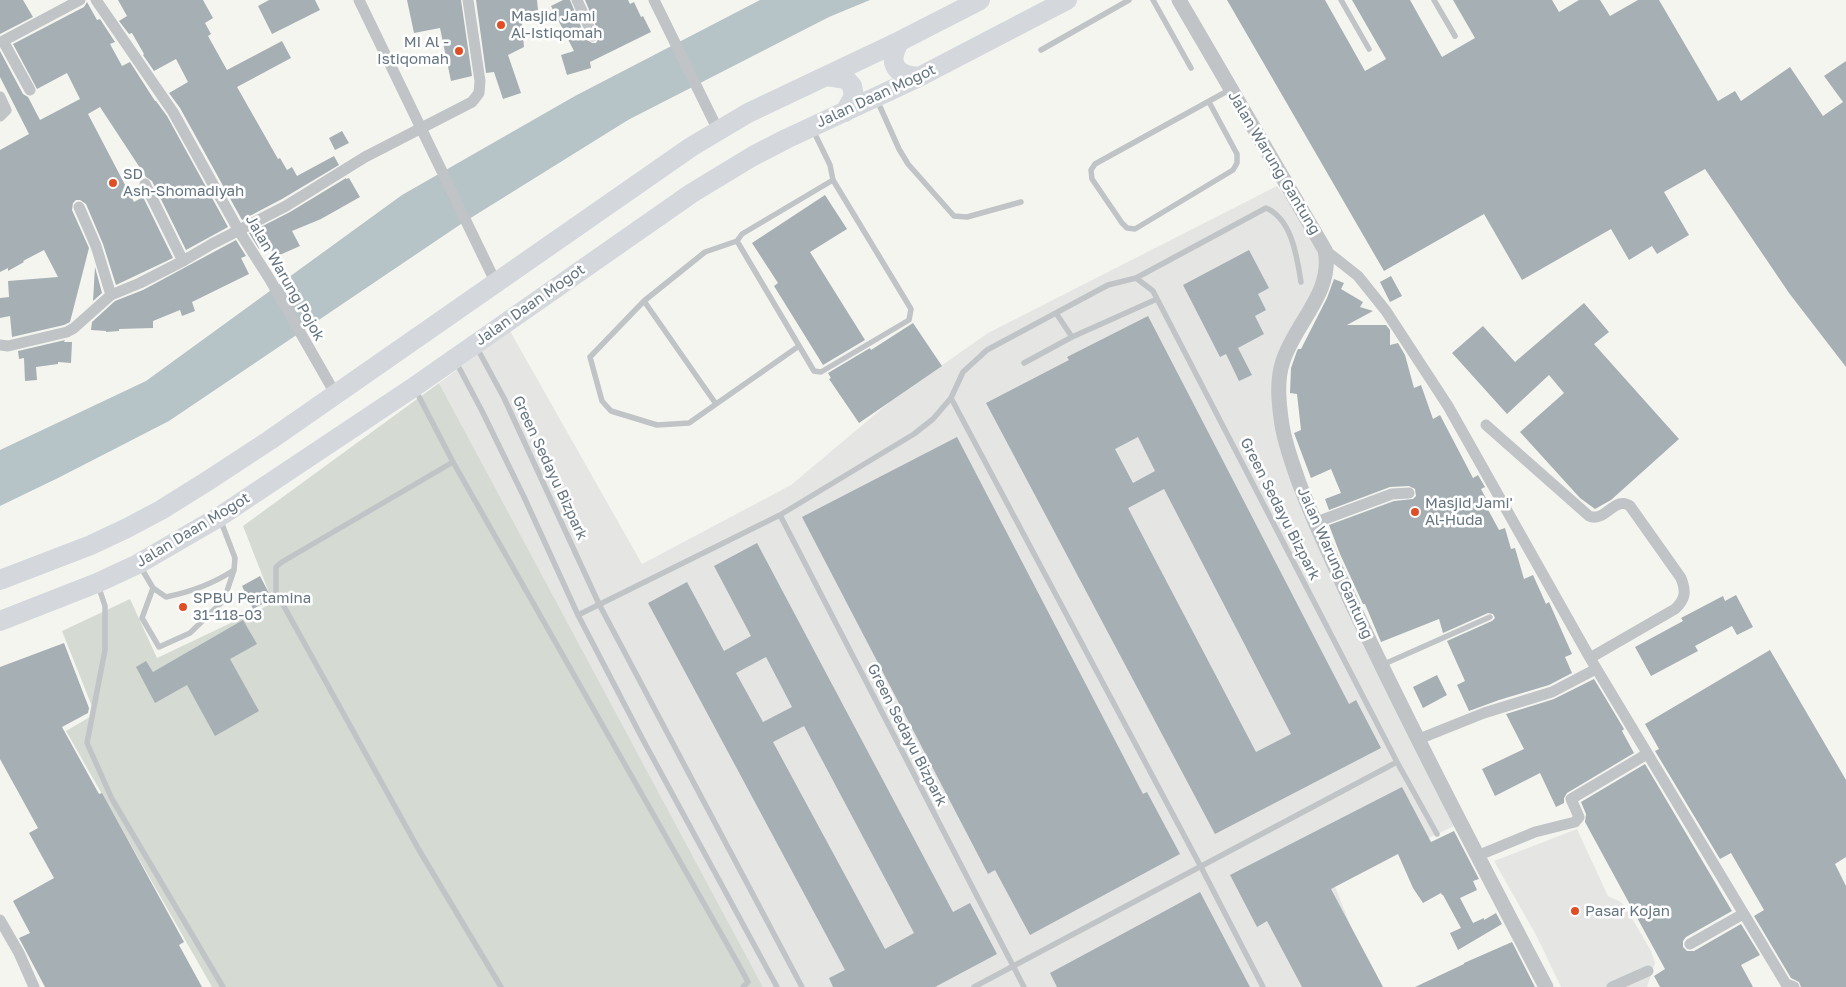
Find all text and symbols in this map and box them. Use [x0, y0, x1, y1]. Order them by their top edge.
place label: Masjid Jami Al-Istiqomah [511, 7, 603, 42]
marker: Masjid Jami Al-Istiqomah [495, 19, 507, 31]
place label: MI Al - Istiqomah [377, 33, 449, 68]
marker: MI Al - Istiqomah [453, 45, 465, 57]
street label: Jalan Daan Mogot [813, 60, 939, 132]
street label: Jalan Warung Gantung [1224, 88, 1324, 238]
place label: SD Ash-Shomadiyah [123, 165, 244, 200]
marker: SD Ash-Shomadiyah [107, 177, 119, 189]
street label: Jalan Warung Pojok [242, 212, 328, 344]
street label: Jalan Daan Mogot [472, 260, 588, 350]
street label: Green Sedayu Bizpark [509, 393, 591, 543]
street label: Green Sedayu Bizpark [1236, 435, 1324, 583]
street label: Jalan Warung Gantung [1293, 484, 1377, 642]
street label: Jalan Daan Mogot [133, 489, 253, 571]
place label: Masjid Jami' Al-Huda [1425, 494, 1513, 529]
marker: Masjid Jami' Al-Huda [1409, 506, 1421, 518]
place label: SPBU Pertamina 31-118-03 [193, 589, 311, 624]
marker: SPBU Pertamina 31-118-03 [177, 601, 189, 613]
street label: Green Sedayu Bizpark [863, 661, 951, 809]
place label: Pasar Kojan [1585, 902, 1670, 920]
marker: Pasar Kojan [1569, 905, 1581, 917]

